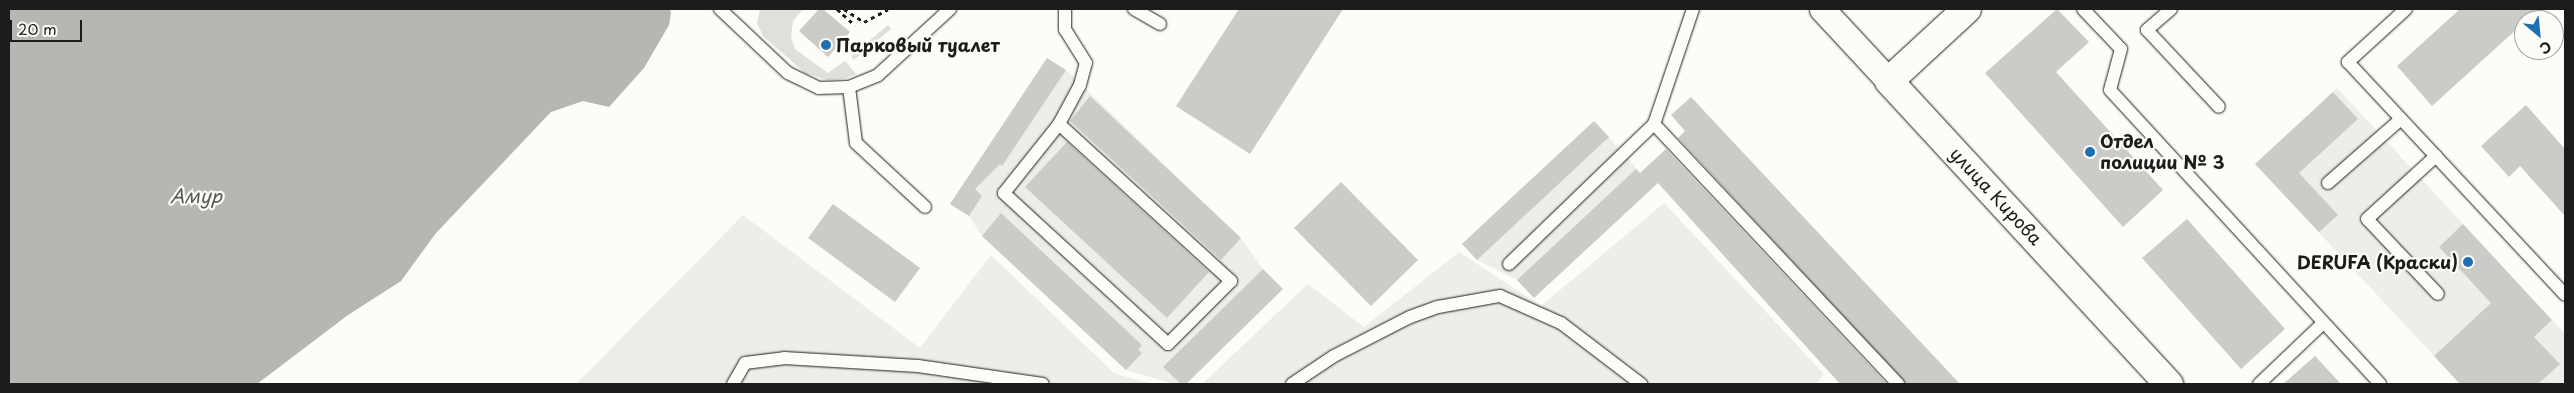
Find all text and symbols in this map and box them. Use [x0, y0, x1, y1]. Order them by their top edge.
scale bar [12, 10, 85, 42]
north arrow [2514, 10, 2564, 60]
text: 20 m [18, 17, 57, 40]
place label: Парковый туалет [836, 34, 999, 56]
text: С [2536, 36, 2555, 60]
marker: Парковый туалет [820, 39, 832, 51]
place label: Отдел полиции № 3 [2100, 131, 2224, 173]
street label: улица Кирова [1945, 143, 2047, 249]
marker: Отдел полиции № 3 [2084, 146, 2096, 158]
water label: Амур [170, 185, 222, 207]
place label: DERUFA (Краски) [2297, 251, 2458, 273]
marker: DERUFA (Краски) [2462, 256, 2474, 268]

